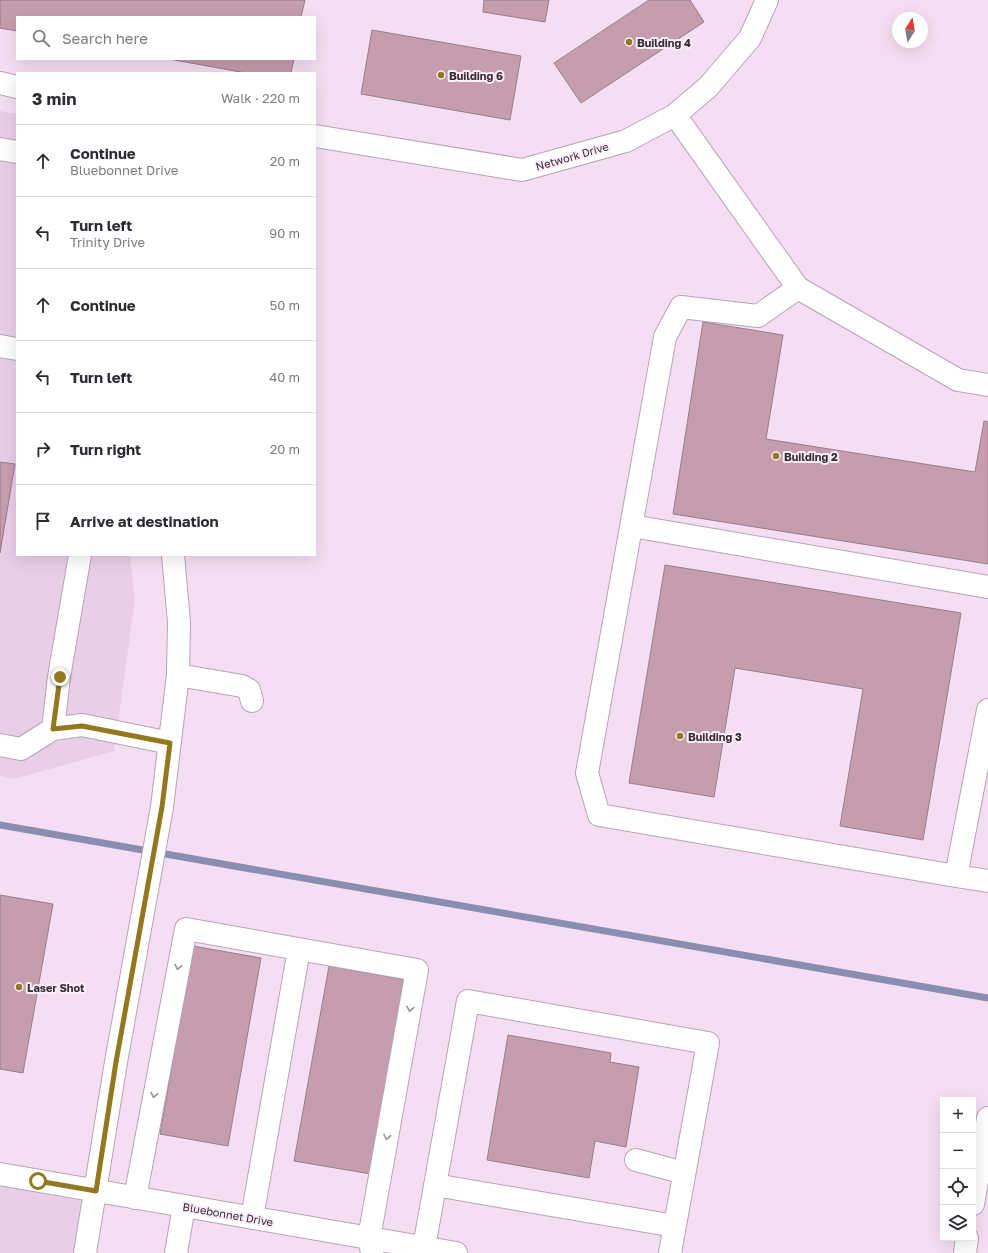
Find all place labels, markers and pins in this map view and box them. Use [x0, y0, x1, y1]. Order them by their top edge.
place label: Building 4 [637, 36, 691, 49]
marker: Building 4 [624, 37, 634, 47]
place label: Building 6 [449, 69, 503, 82]
marker: Building 6 [436, 70, 446, 80]
place label: Building 2 [784, 450, 838, 463]
marker: Building 2 [771, 451, 781, 461]
place label: Building 3 [688, 730, 742, 743]
marker: Building 3 [675, 731, 685, 741]
place label: Laser Shot [27, 981, 85, 994]
marker: Laser Shot [14, 982, 24, 992]

